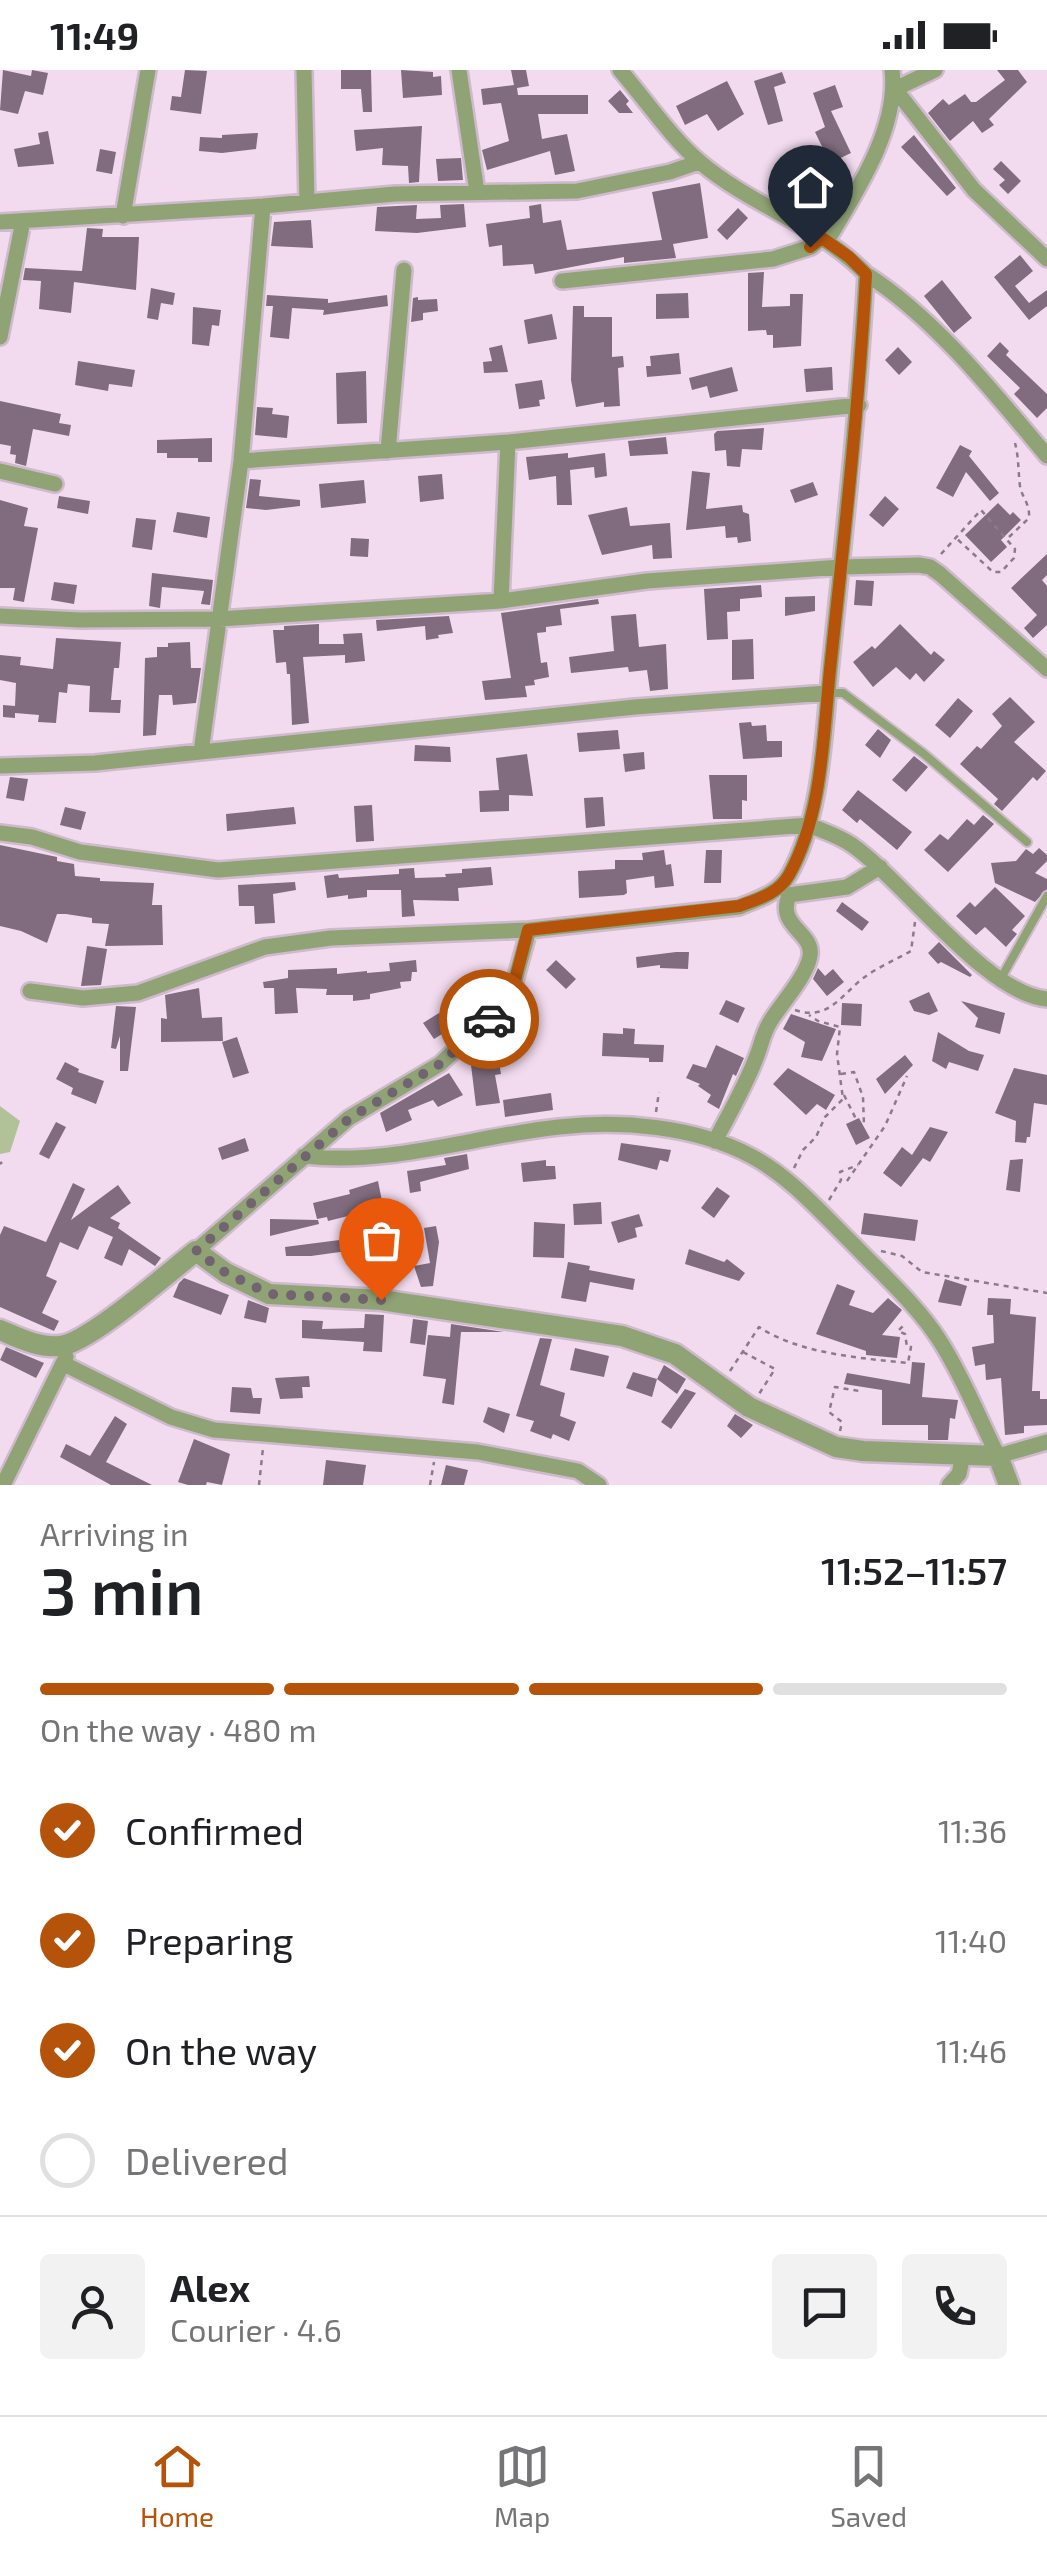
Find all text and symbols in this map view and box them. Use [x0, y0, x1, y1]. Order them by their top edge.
text: 11:49 [50, 12, 139, 58]
pin [768, 145, 853, 248]
icon: home [783, 160, 838, 215]
courier [439, 969, 539, 1069]
icon: car [462, 992, 517, 1047]
pin [339, 1198, 424, 1301]
icon: bag [354, 1213, 409, 1268]
text: Arriving in [40, 1514, 189, 1552]
text: 11:52–11:57 [821, 1547, 1007, 1593]
text: 3 min [40, 1550, 204, 1628]
text: On the way · 480 m [40, 1710, 316, 1748]
icon: check [40, 1803, 95, 1858]
text: Confirmed [125, 1807, 304, 1853]
text: 11:36 [938, 1811, 1007, 1849]
icon: check [40, 1913, 95, 1968]
text: Preparing [125, 1917, 293, 1963]
text: 11:40 [935, 1921, 1007, 1959]
icon: check [40, 2023, 95, 2078]
text: On the way [125, 2027, 317, 2073]
text: 11:46 [936, 2031, 1007, 2069]
text: Delivered [125, 2137, 289, 2183]
button: person [40, 2254, 145, 2359]
button: chat [772, 2254, 877, 2359]
button: phone [902, 2254, 1007, 2359]
text: Alex [170, 2264, 250, 2310]
text: Courier · 4.6 [170, 2310, 342, 2348]
tab: Home [140, 2439, 214, 2533]
tab: Map [494, 2439, 550, 2533]
tab: Saved [830, 2439, 907, 2533]

